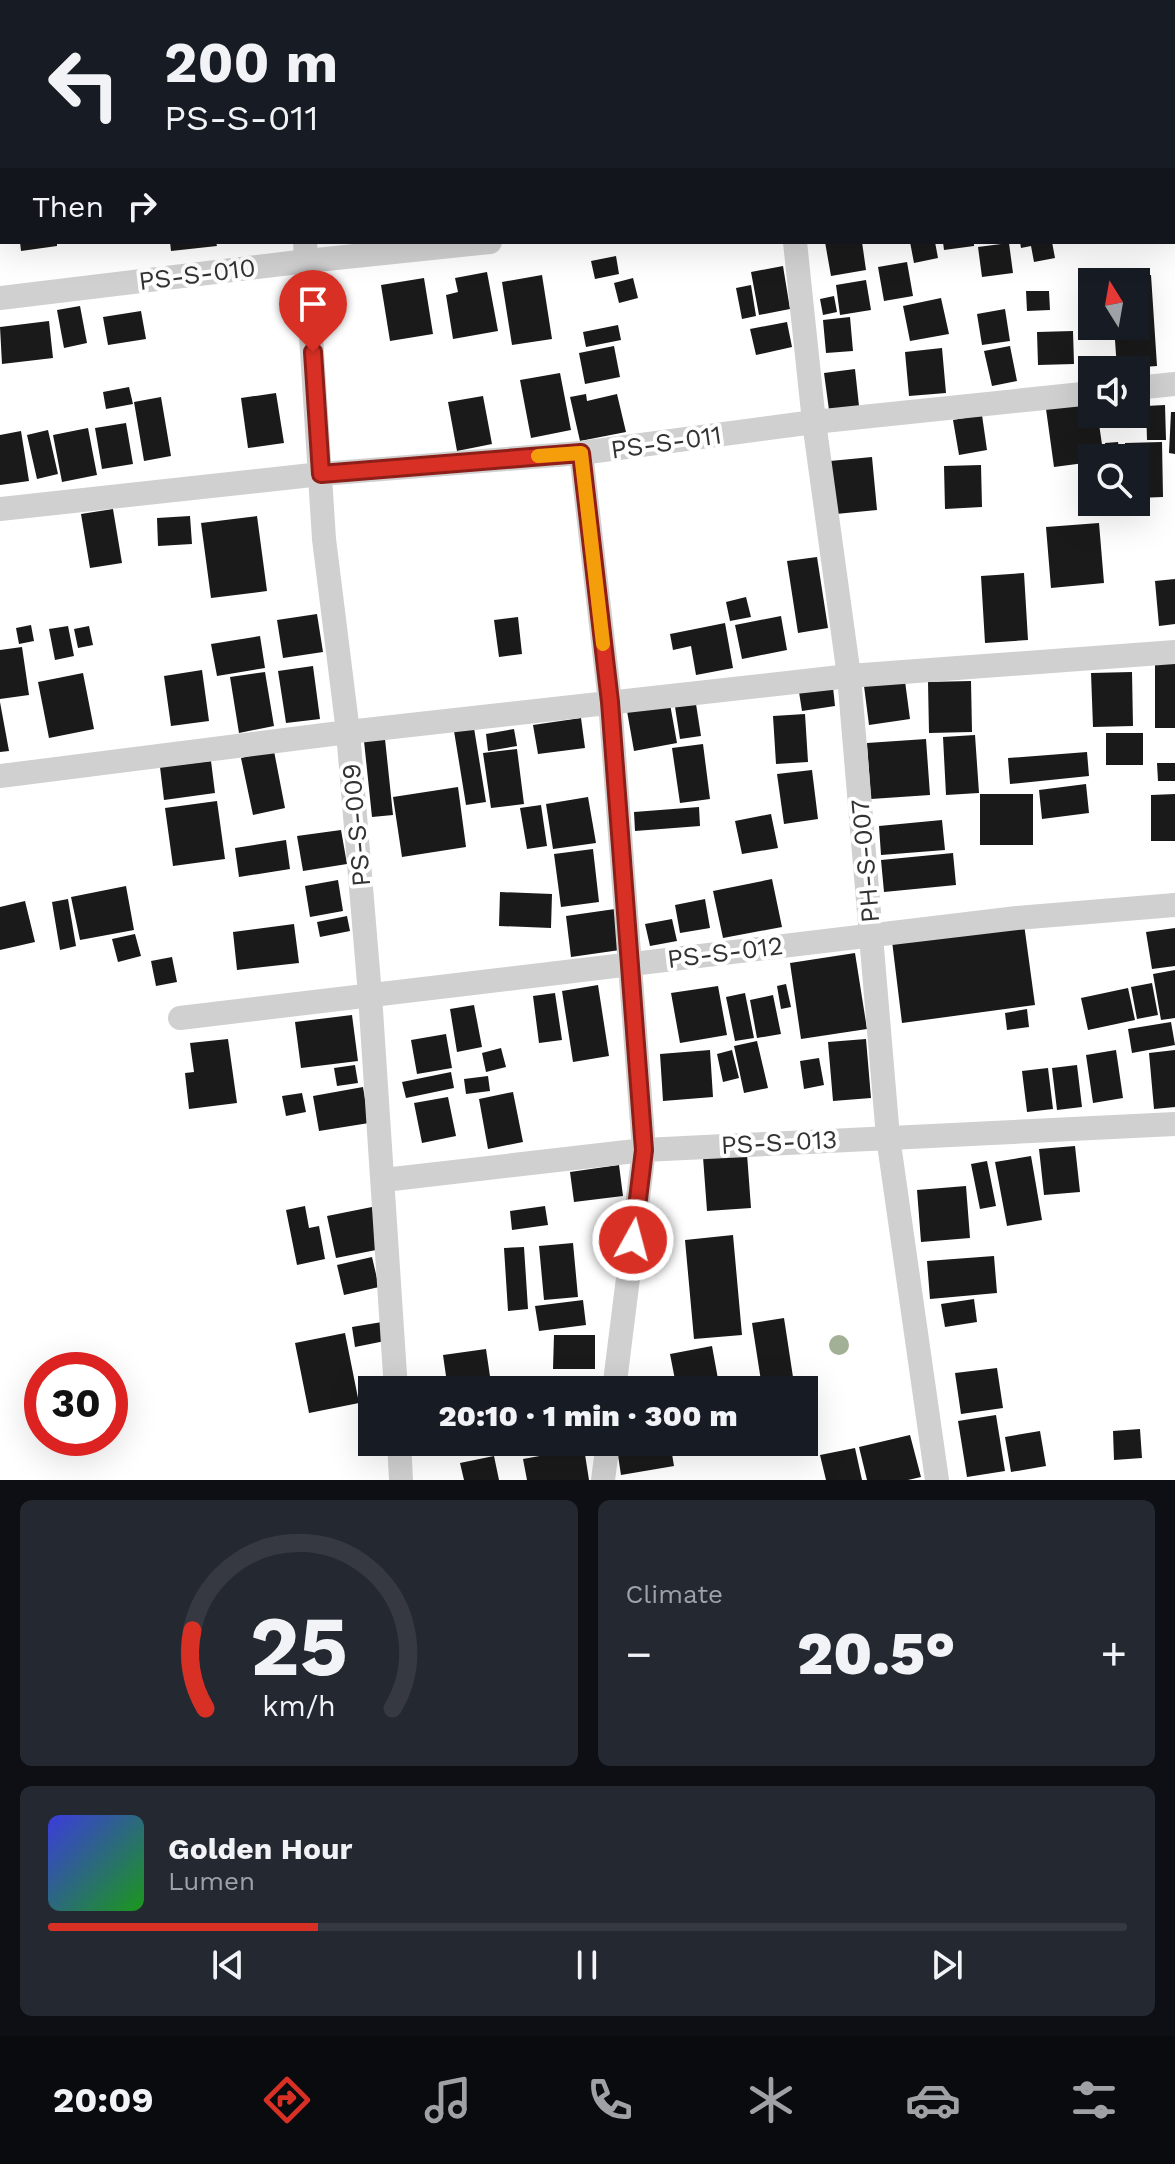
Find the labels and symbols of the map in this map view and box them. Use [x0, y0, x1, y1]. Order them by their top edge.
street label: PS-S-010 [137, 252, 257, 296]
north arrow [1078, 268, 1150, 340]
pin [279, 270, 347, 352]
street label: PS-S-011 [609, 419, 723, 465]
street label: PS-S-009 [336, 762, 376, 888]
street label: PH-S-007 [845, 798, 885, 924]
street label: PS-S-012 [665, 930, 785, 974]
street label: PS-S-013 [720, 1124, 838, 1160]
position arrow [591, 1198, 675, 1282]
speed limit sign: 30 [24, 1352, 128, 1456]

